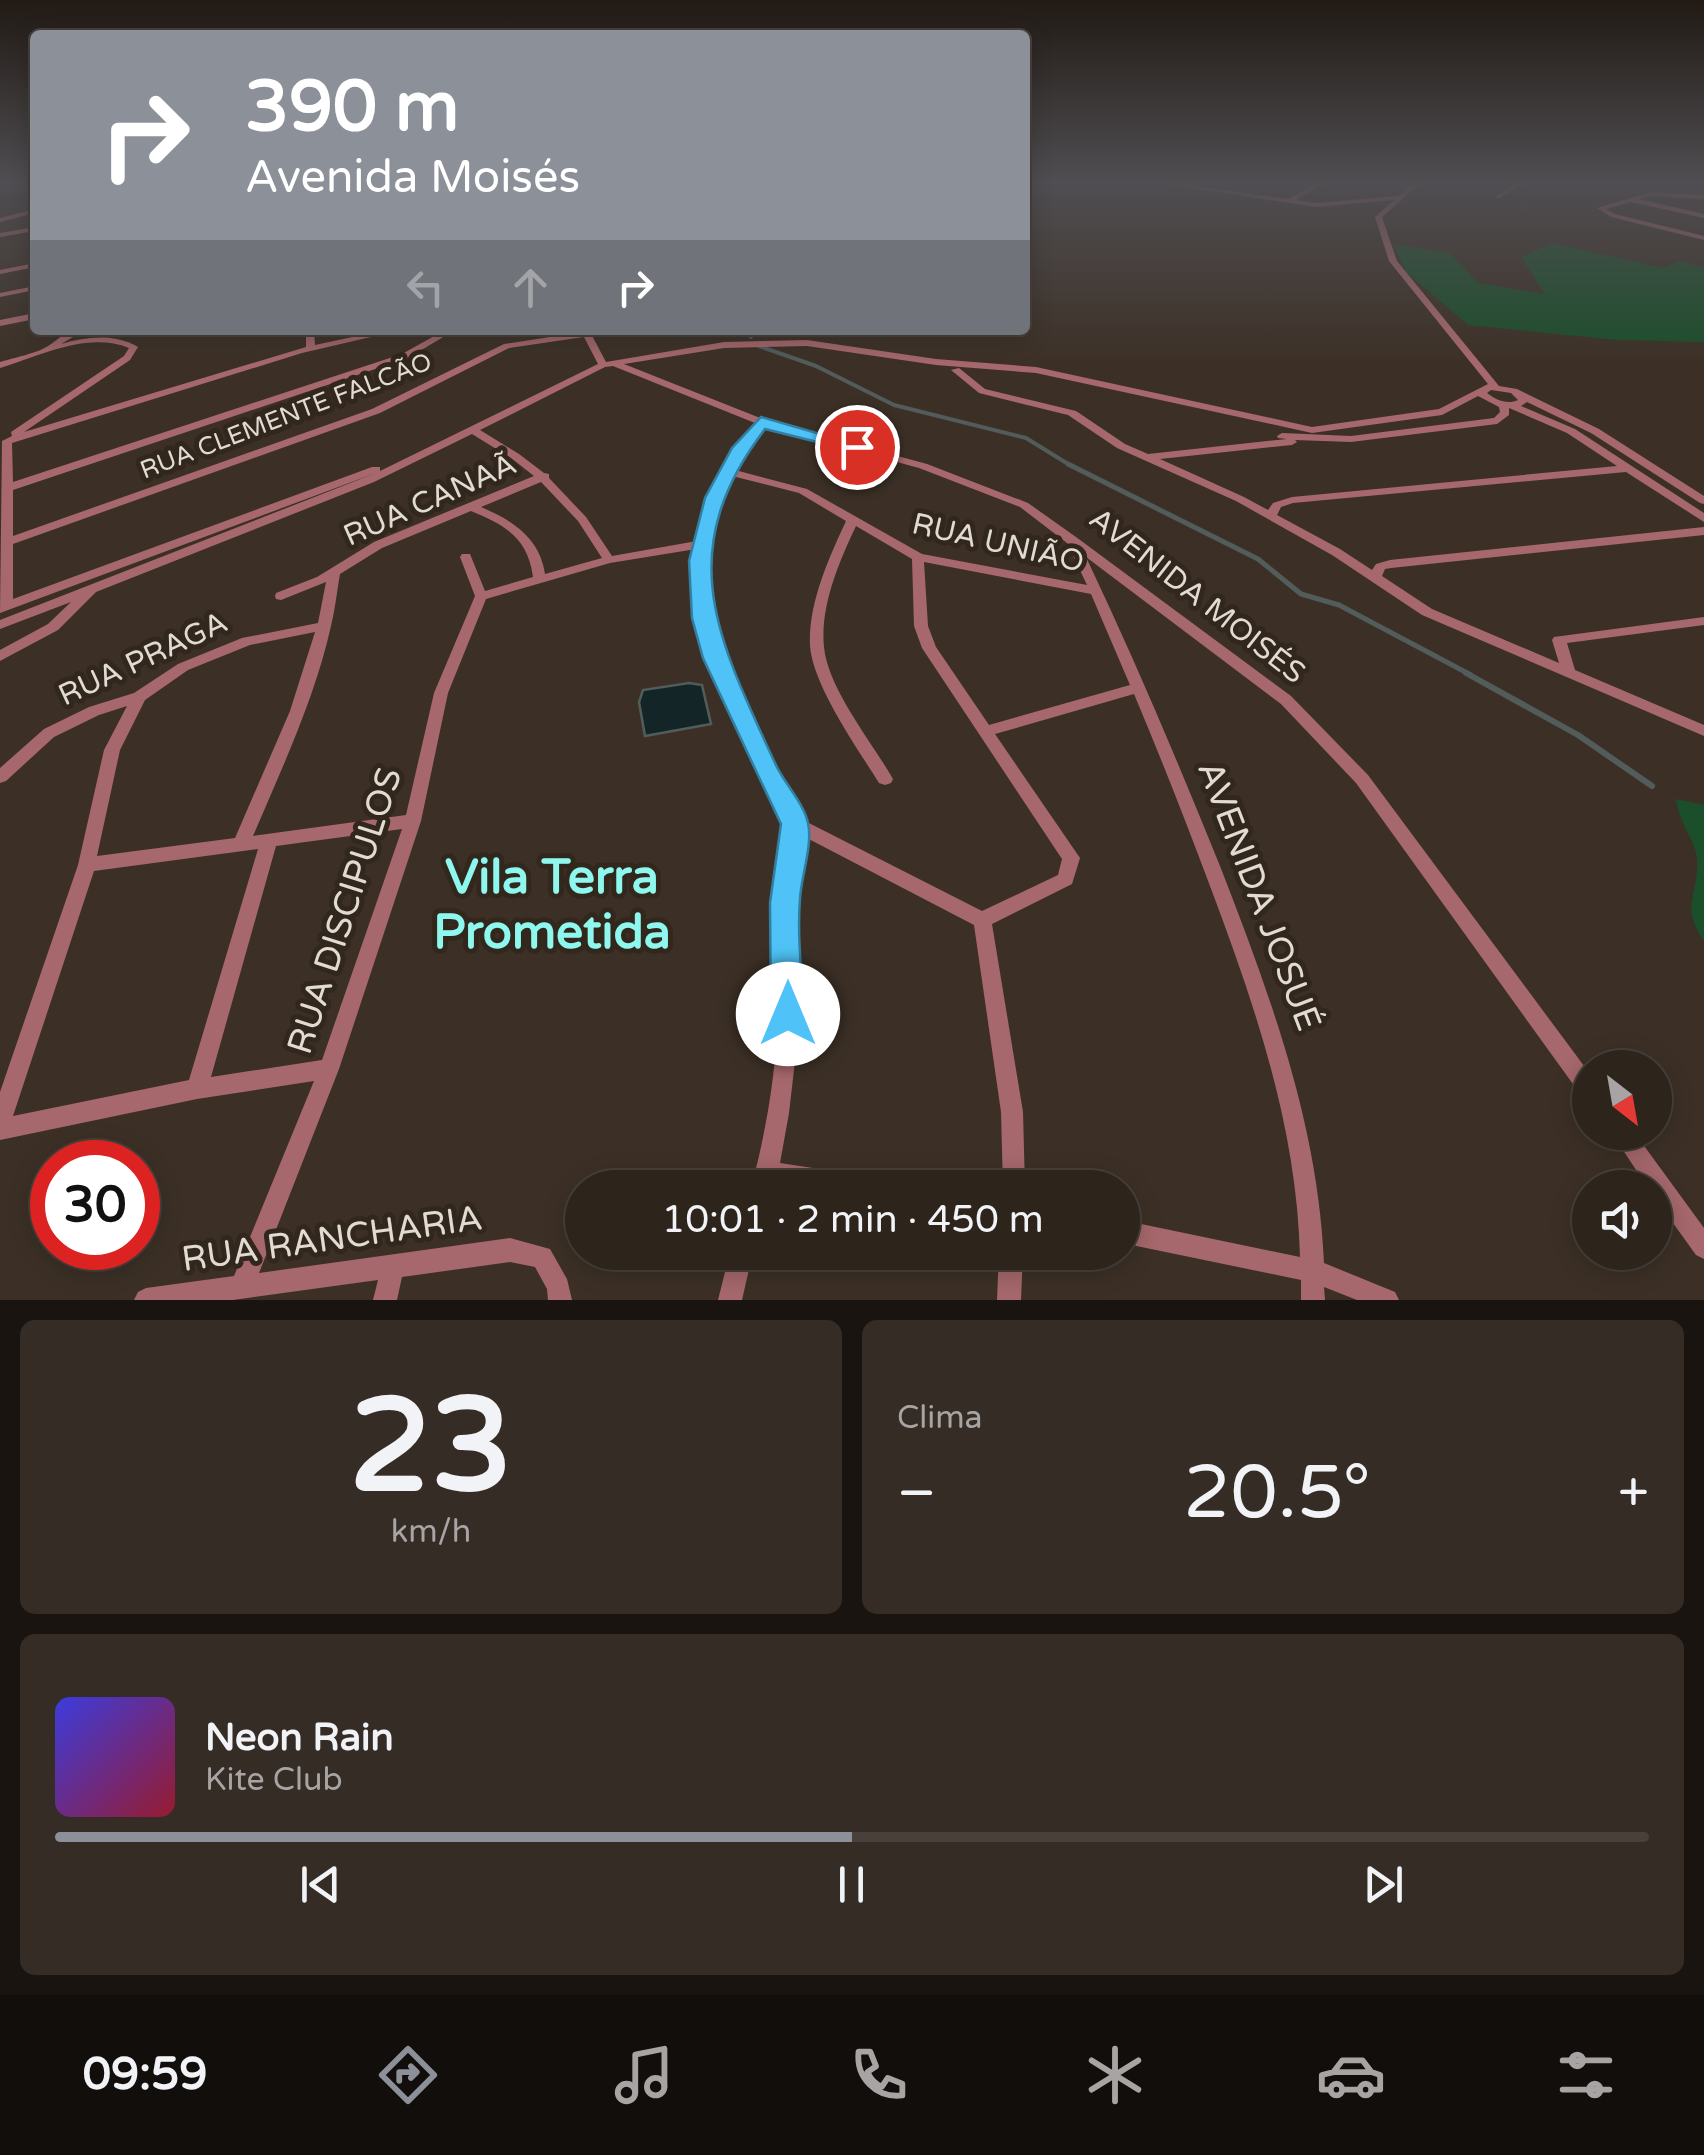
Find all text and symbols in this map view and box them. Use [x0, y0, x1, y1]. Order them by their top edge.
text: 390 m [245, 66, 459, 150]
icon: right [80, 70, 210, 200]
text: Avenida Moisés [245, 151, 580, 205]
icon: left [398, 260, 453, 315]
icon: ahead [503, 260, 558, 315]
icon: right [608, 260, 663, 315]
street label: RUA CLEMENTE FALCÃO [136, 346, 436, 486]
pin [815, 405, 900, 490]
icon: arrive [830, 420, 885, 475]
street label: RUA CANAÃ [338, 445, 522, 555]
street label: AVENIDA MOISÉS [1082, 500, 1312, 692]
street label: RUA UNIÃO [908, 505, 1088, 581]
street label: RUA PRAGA [53, 604, 233, 714]
street label: AVENIDA JOSUÉ [1188, 755, 1330, 1037]
street label: RUA DISCIPULOS [279, 763, 411, 1059]
district label: Vila Terra Prometida [433, 849, 671, 962]
position arrow [736, 962, 840, 1066]
north arrow [1572, 1050, 1672, 1150]
map controls [1572, 1050, 1672, 1270]
speed limit sign: 30 [30, 1140, 160, 1270]
button: sound [1572, 1170, 1672, 1270]
street label: RUA RANCHARIA [179, 1197, 485, 1281]
text: 10:01 · 2 min · 450 m [661, 1197, 1044, 1243]
text: 23 [349, 1370, 513, 1526]
text: Clima [897, 1399, 983, 1437]
text: 20.5° [1183, 1448, 1371, 1538]
text: − [897, 1461, 936, 1527]
text: + [1618, 1461, 1649, 1527]
text: km/h [391, 1513, 471, 1551]
text: Neon Rain [205, 1715, 394, 1761]
text: Kite Club [205, 1761, 343, 1799]
icon: previous [293, 1857, 348, 1912]
icon: pause [824, 1857, 879, 1912]
icon: next [1356, 1857, 1411, 1912]
icon: directions [373, 2040, 443, 2110]
icon: music [609, 2040, 679, 2110]
icon: phone [844, 2040, 914, 2110]
icon: climate [1080, 2040, 1150, 2110]
icon: car [1316, 2040, 1386, 2110]
icon: filters [1551, 2040, 1621, 2110]
text: 09:59 [83, 2048, 208, 2102]

